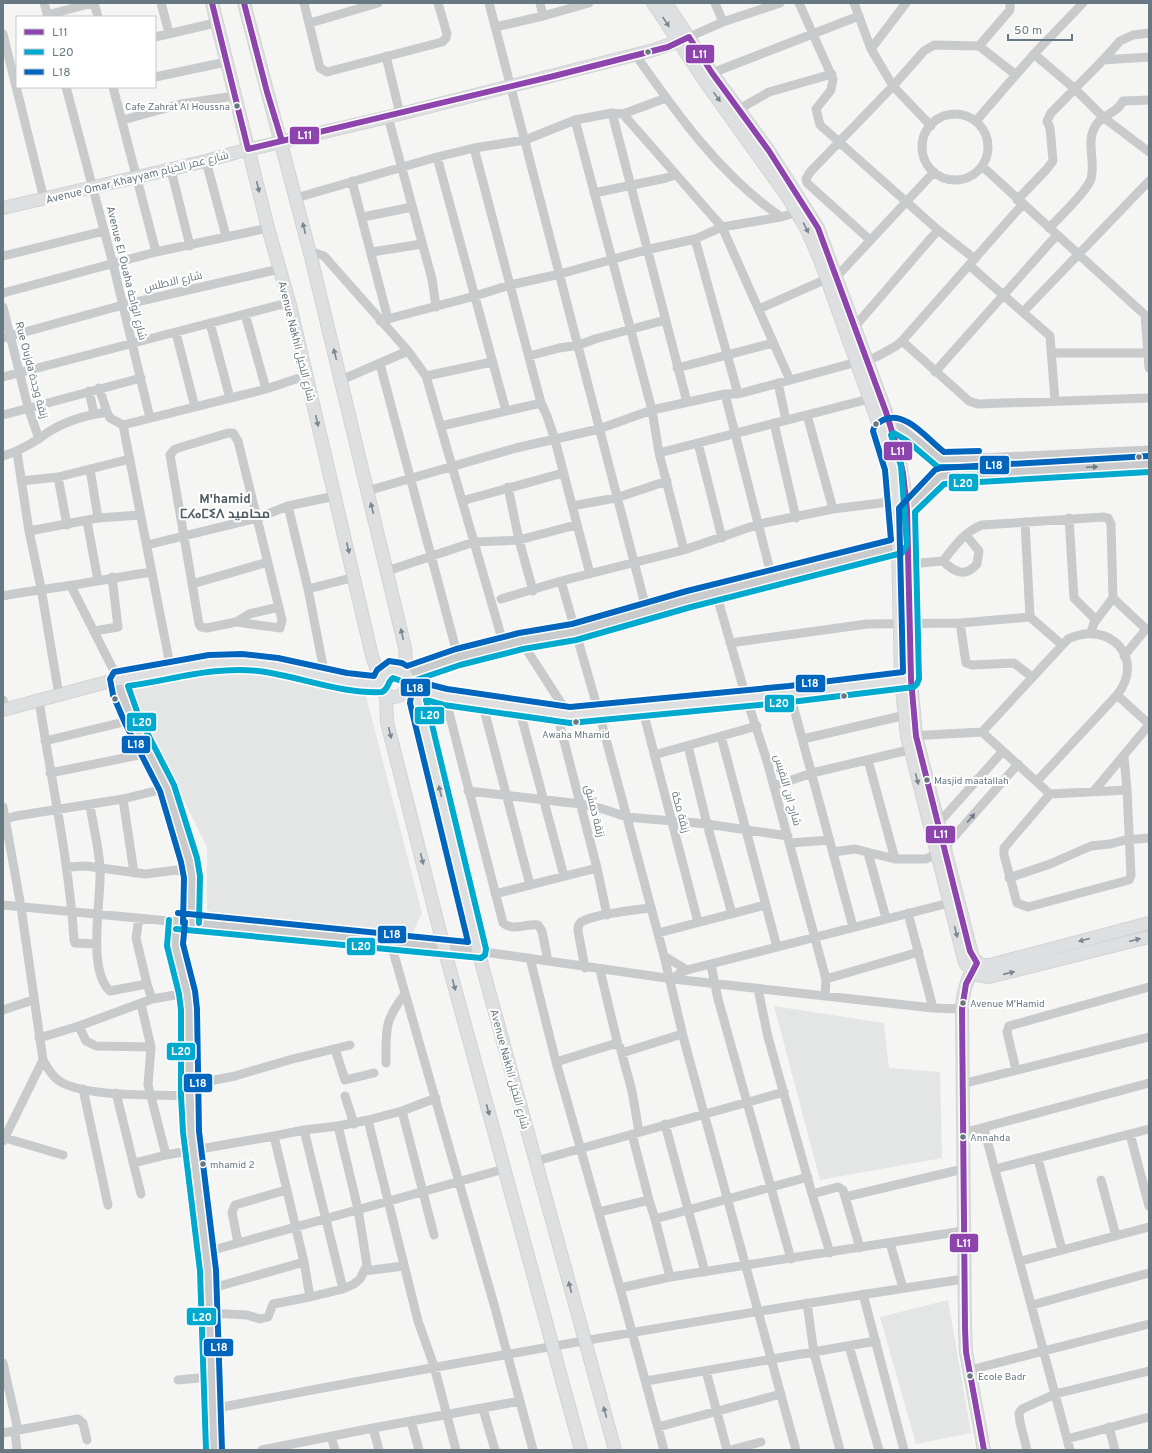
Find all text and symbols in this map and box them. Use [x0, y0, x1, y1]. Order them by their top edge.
legend [16, 16, 156, 88]
scale bar [1008, 16, 1072, 42]
one-way arrow [662, 17, 670, 28]
text: 50 m [1014, 23, 1042, 39]
text: L11 [52, 25, 68, 41]
line badge: L11 [685, 44, 715, 64]
text: L20 [52, 45, 74, 61]
unlabelled marker [643, 47, 653, 57]
text: L11 [692, 48, 708, 62]
text: L18 [52, 65, 71, 81]
one-way arrow [713, 92, 721, 103]
place label: Cafe Zahrat Al Houssna [125, 101, 230, 114]
marker: Cafe Zahrat Al Houssna [232, 101, 242, 111]
line badge: L11 [289, 126, 320, 145]
text: L11 [297, 129, 313, 143]
street label: Avenue Omar Khayyam شارع عمر الخيام [44, 148, 230, 208]
one-way arrow [255, 181, 261, 193]
street label: Avenue El Ouaha شارع الواحة [103, 205, 149, 342]
one-way arrow [300, 222, 306, 234]
one-way arrow [802, 222, 809, 233]
street label: شارع الاطلس [143, 268, 204, 295]
street label: Avenue Nakhil شارع النخيل [274, 280, 318, 403]
street label: Rue Oujda زنقة وجدة [11, 320, 51, 420]
one-way arrow [332, 348, 338, 360]
one-way arrow [315, 415, 321, 428]
unlabelled marker [871, 419, 881, 429]
line badge: L11 [883, 441, 913, 461]
text: L11 [890, 445, 906, 459]
unlabelled marker [1134, 452, 1144, 462]
line badge: L18 [979, 455, 1010, 475]
text: L18 [985, 459, 1003, 473]
one-way arrow [1086, 464, 1099, 470]
line badge: L20 [948, 473, 979, 492]
text: L20 [953, 477, 973, 491]
district label: M'hamid ⵎⵃⴰⵎⵉⴷ محاميد [180, 492, 270, 523]
one-way arrow [368, 502, 374, 514]
one-way arrow [345, 542, 351, 554]
one-way arrow [398, 628, 404, 640]
line badge: L18 [795, 674, 826, 693]
text: L18 [801, 677, 819, 691]
line badge: L18 [400, 678, 431, 697]
text: L18 [406, 682, 424, 696]
unlabelled marker [839, 691, 849, 701]
unlabelled marker [110, 694, 120, 704]
line badge: L20 [764, 694, 795, 713]
text: L20 [769, 697, 789, 711]
line badge: L20 [414, 706, 445, 725]
text: L20 [420, 709, 440, 723]
line badge: L20 [126, 712, 157, 732]
text: L20 [132, 716, 152, 730]
marker: Awaha Mhamid [571, 717, 581, 727]
one-way arrow [387, 727, 393, 739]
place label: Awaha Mhamid [542, 729, 610, 742]
line badge: L18 [121, 735, 151, 754]
text: L18 [127, 738, 145, 752]
street label: شارح ابن النفيس [770, 753, 804, 828]
one-way arrow [914, 774, 920, 786]
marker: Masjid maatallah [922, 775, 932, 785]
place label: Masjid maatallah [934, 775, 1009, 788]
street label: زنقة دمشق [581, 784, 607, 839]
one-way arrow [437, 785, 443, 797]
street label: زنقة مكة [668, 790, 692, 835]
one-way arrow [966, 813, 975, 823]
line badge: L11 [925, 825, 956, 844]
text: L11 [933, 828, 949, 842]
one-way arrow [419, 853, 425, 865]
line badge: L18 [377, 925, 407, 944]
one-way arrow [954, 926, 960, 939]
text: L18 [383, 928, 401, 942]
line badge: L20 [346, 937, 376, 956]
one-way arrow [1078, 937, 1090, 943]
one-way arrow [1129, 937, 1141, 943]
text: L20 [351, 940, 371, 954]
one-way arrow [1003, 969, 1015, 975]
one-way arrow [451, 979, 457, 991]
marker: Avenue M'Hamid [958, 998, 968, 1008]
place label: Avenue M'Hamid [970, 998, 1045, 1011]
street label: Avenue Nakhil شارع النخيل [486, 1008, 532, 1131]
line badge: L20 [166, 1042, 196, 1061]
text: L20 [171, 1045, 191, 1059]
line badge: L18 [183, 1073, 213, 1093]
text: L18 [189, 1077, 207, 1091]
one-way arrow [486, 1104, 492, 1117]
marker: Annahda [958, 1132, 968, 1142]
place label: Annahda [970, 1132, 1010, 1145]
marker: mhamid 2 [198, 1159, 208, 1169]
place label: mhamid 2 [210, 1159, 255, 1172]
line badge: L11 [949, 1233, 979, 1253]
text: L11 [956, 1237, 972, 1251]
one-way arrow [567, 1281, 573, 1293]
line badge: L20 [186, 1307, 217, 1326]
text: L20 [192, 1311, 212, 1325]
line badge: L18 [203, 1338, 234, 1357]
text: L18 [210, 1341, 228, 1355]
marker: Ecole Badr [965, 1371, 975, 1381]
place label: Ecole Badr [978, 1371, 1026, 1384]
one-way arrow [601, 1406, 607, 1419]

